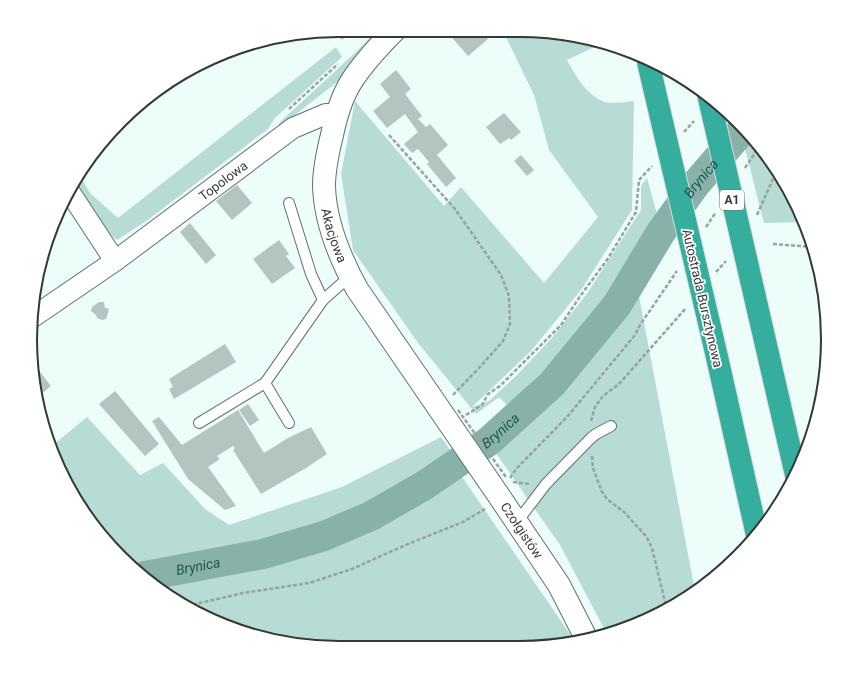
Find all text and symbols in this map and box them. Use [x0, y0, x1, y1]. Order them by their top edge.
water label: Brynica [681, 156, 721, 201]
street label: Topolowa [196, 158, 250, 204]
road number: A1 [720, 190, 744, 210]
street label: Akacjowa [318, 207, 350, 265]
street label: Autostrada Bursztynowa [679, 227, 726, 369]
water label: Brynica [479, 410, 522, 452]
street label: Czołgistów [497, 500, 546, 562]
water label: Brynica [175, 554, 222, 578]

